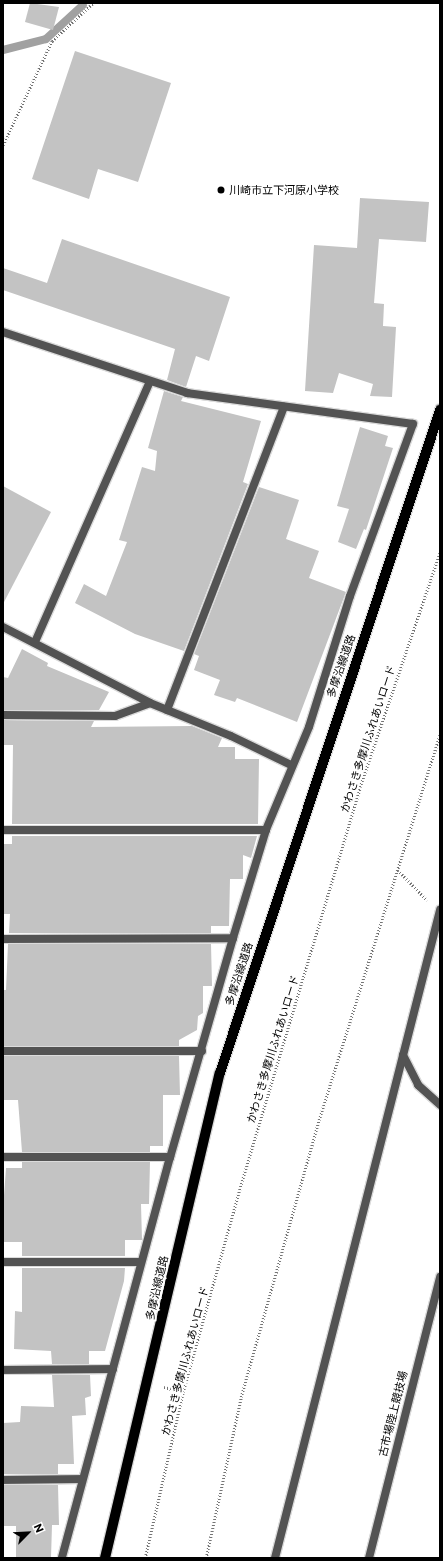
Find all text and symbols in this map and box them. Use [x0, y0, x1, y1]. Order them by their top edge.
place label: 川崎市立下河原小学校 [229, 183, 339, 197]
marker: 川崎市立下河原小学校 [216, 185, 226, 195]
street label: 多摩沿線道路 [324, 633, 358, 699]
street label: かわさき多摩川ふれあいロード [338, 664, 398, 814]
street label: 多摩沿線道路 [223, 941, 255, 1007]
street label: かわさき多摩川ふれあいロード [244, 973, 302, 1125]
street label: 多摩沿線道路 [143, 1254, 171, 1322]
street label: かわさき多摩川ふれあいロード [159, 1285, 211, 1437]
street label: 古市場陸上競技場 [376, 1370, 410, 1458]
north arrow [8, 1513, 48, 1553]
text: N [32, 1521, 47, 1534]

